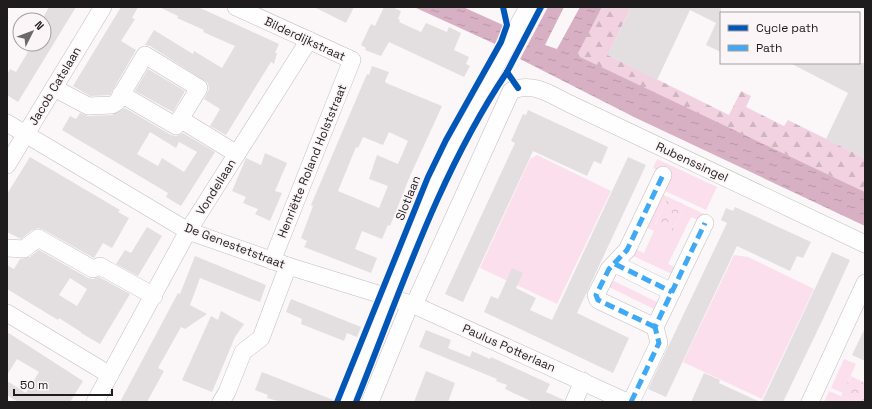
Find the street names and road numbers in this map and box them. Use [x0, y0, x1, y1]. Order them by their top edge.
street label: Bilderdijkstraat [262, 13, 348, 65]
street label: Jacob Catslaan [25, 44, 85, 128]
street label: Henriëtte Roland Holststraat [274, 82, 350, 240]
street label: Rubenssingel [653, 138, 731, 186]
street label: Vondellaan [192, 156, 240, 218]
street label: Slotlaan [392, 173, 424, 223]
street label: De Genestetstraat [182, 219, 288, 273]
street label: Paulus Potterlaan [460, 320, 558, 376]

